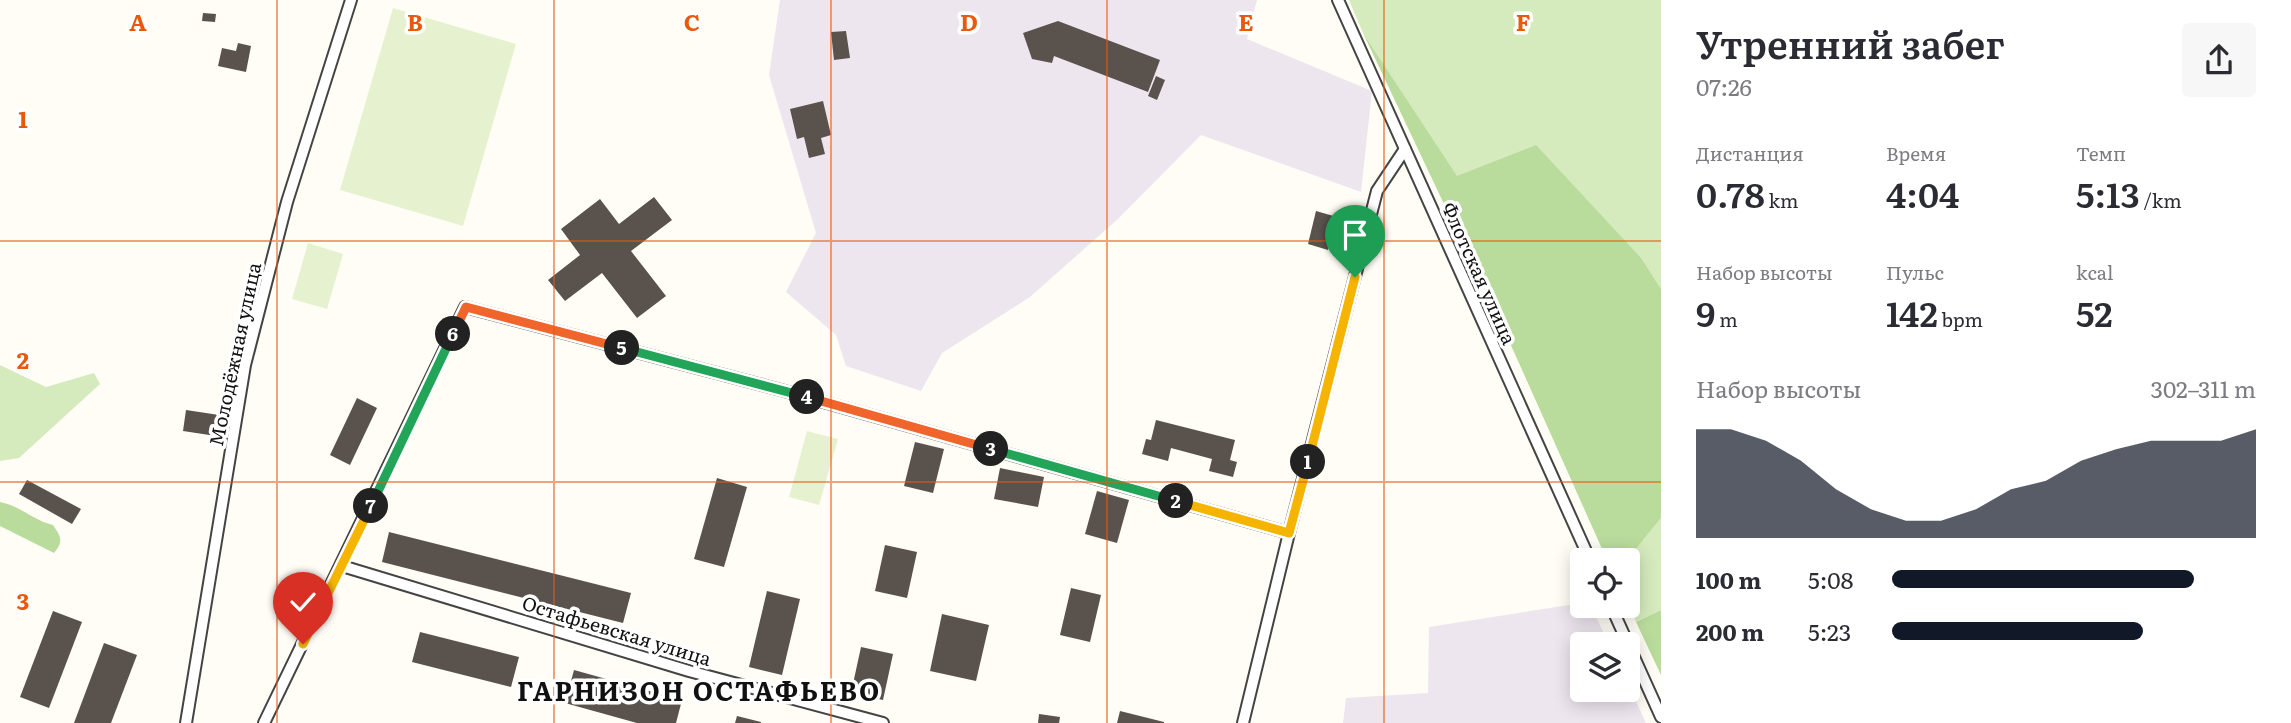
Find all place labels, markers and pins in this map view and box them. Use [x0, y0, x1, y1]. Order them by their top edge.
pin [1325, 205, 1385, 277]
pin: 6 [435, 316, 470, 352]
pin: 5 [604, 330, 640, 366]
pin: 4 [790, 380, 824, 414]
pin: 3 [974, 432, 1009, 466]
pin: 1 [1290, 444, 1326, 480]
pin: 2 [1158, 484, 1194, 518]
pin: 7 [354, 489, 388, 524]
pin [273, 572, 333, 644]

